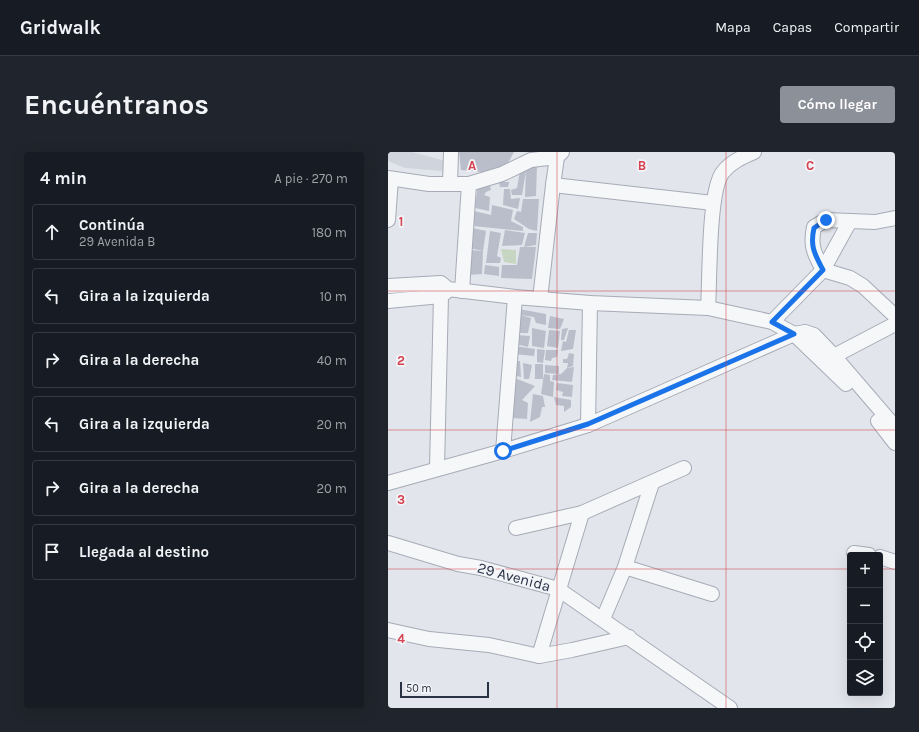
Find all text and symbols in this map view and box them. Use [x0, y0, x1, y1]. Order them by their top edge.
text: Gridwalk [20, 17, 101, 39]
text: Mapa [715, 19, 751, 36]
text: Capas [773, 19, 812, 36]
text: Compartir [834, 19, 899, 36]
button: Cómo llegar [780, 86, 895, 123]
text: Encuéntranos [24, 88, 209, 121]
text: A [468, 158, 476, 173]
text: B [638, 158, 646, 173]
text: C [806, 158, 814, 173]
text: 4 min [40, 168, 87, 188]
text: A pie · 270 m [274, 171, 348, 186]
route end [817, 211, 835, 229]
text: 1 [399, 214, 403, 229]
text: Continúa [79, 216, 145, 234]
icon: ahead [41, 221, 63, 243]
text: 180 m [312, 225, 347, 240]
text: 29 Avenida B [79, 234, 155, 249]
icon: left [41, 285, 63, 307]
text: Gira a la izquierda [79, 287, 210, 305]
text: 10 m [320, 289, 347, 304]
icon: right [41, 349, 63, 371]
text: Gira a la derecha [79, 351, 199, 369]
text: 40 m [317, 353, 347, 368]
text: 2 [397, 353, 405, 368]
icon: left [41, 413, 63, 435]
text: Gira a la izquierda [79, 415, 210, 433]
text: 20 m [317, 417, 347, 432]
route start [494, 442, 512, 460]
icon: right [41, 477, 63, 499]
text: Gira a la derecha [79, 479, 199, 497]
text: 20 m [317, 481, 347, 496]
text: 3 [397, 492, 405, 507]
icon: arrive [41, 541, 63, 563]
text: Llegada al destino [79, 543, 209, 561]
map controls [847, 552, 883, 696]
button: + [847, 552, 883, 588]
street label: 29 Avenida [475, 559, 553, 595]
button: − [847, 588, 883, 624]
button: locate [847, 624, 883, 660]
text: 4 [397, 631, 405, 646]
button: layers [847, 660, 883, 696]
scale bar [400, 680, 489, 699]
text: 50 m [406, 682, 432, 695]

